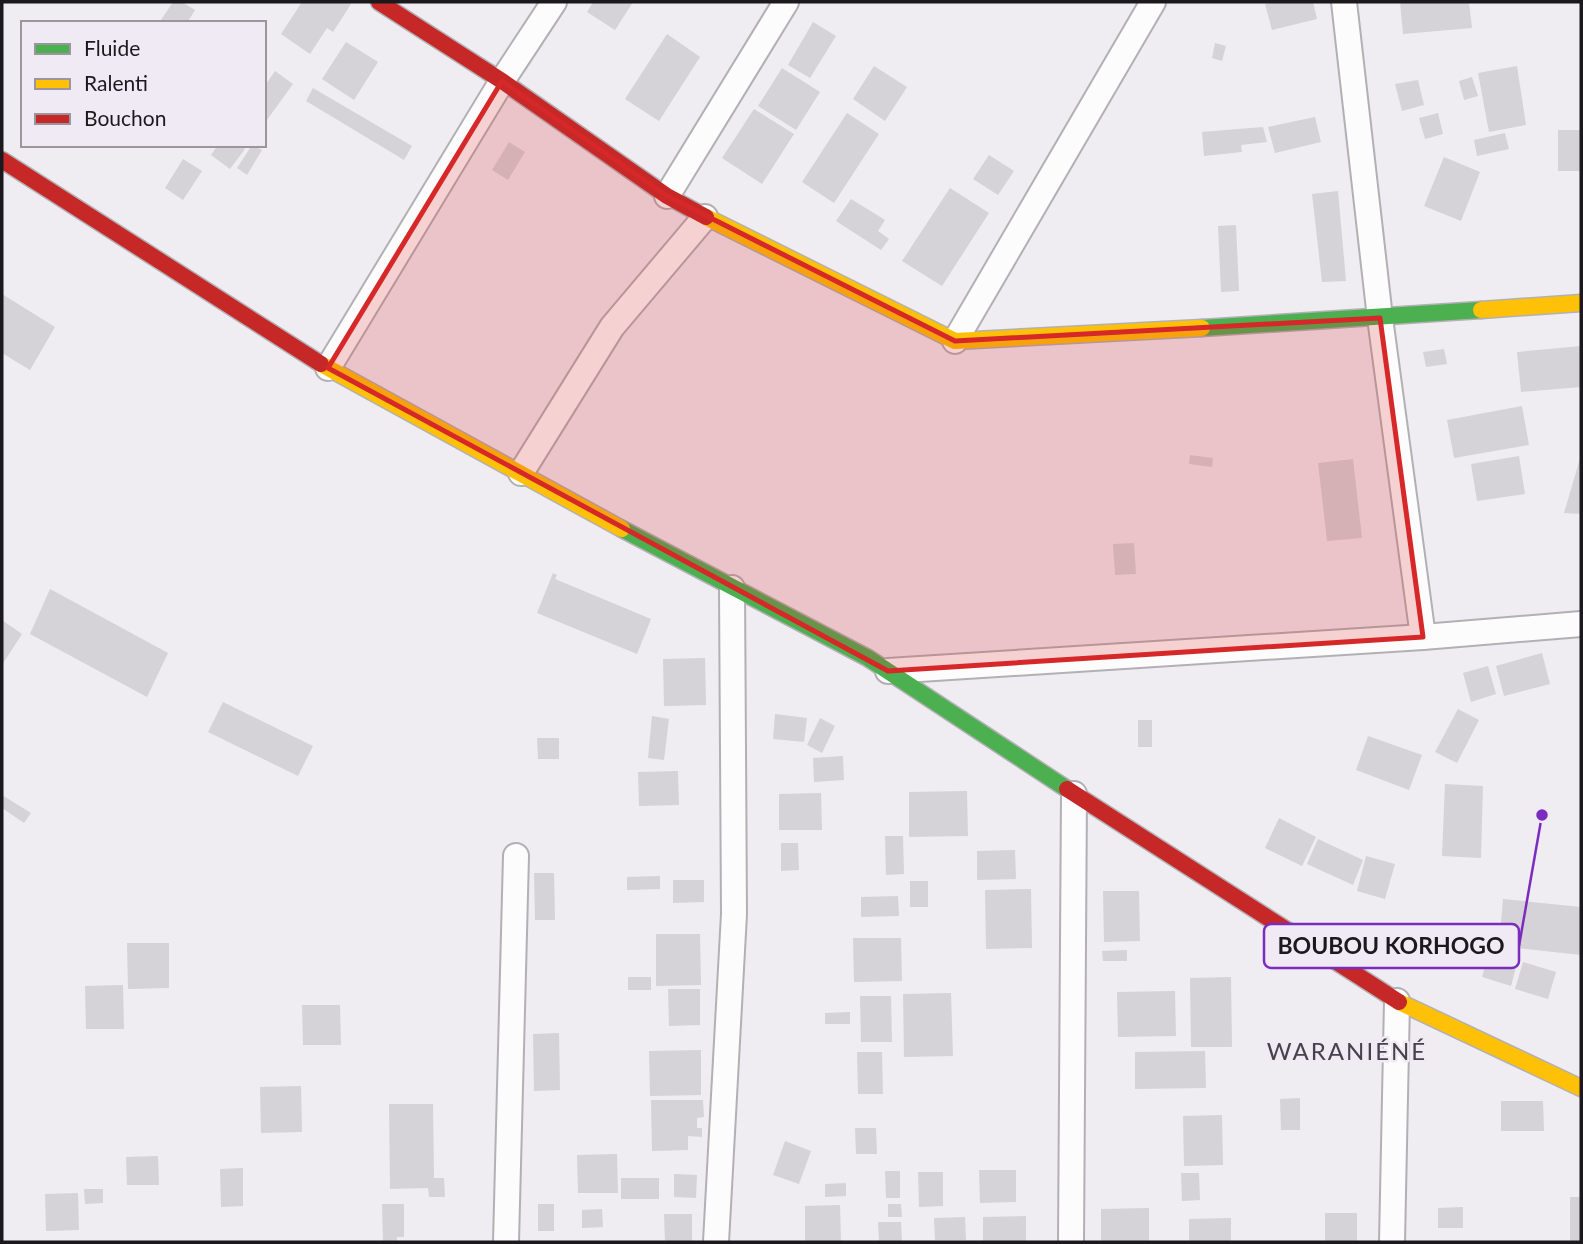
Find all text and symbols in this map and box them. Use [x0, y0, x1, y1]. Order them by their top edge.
legend [21, 21, 266, 147]
text: Fluide [84, 35, 140, 60]
text: Ralenti [84, 70, 148, 95]
text: Bouchon [84, 105, 166, 130]
callout: BOUBOU KORHOGO [1264, 924, 1519, 968]
text: BOUBOU KORHOGO [1277, 931, 1505, 959]
district label: WARANIÉNÉ [1267, 1036, 1427, 1065]

